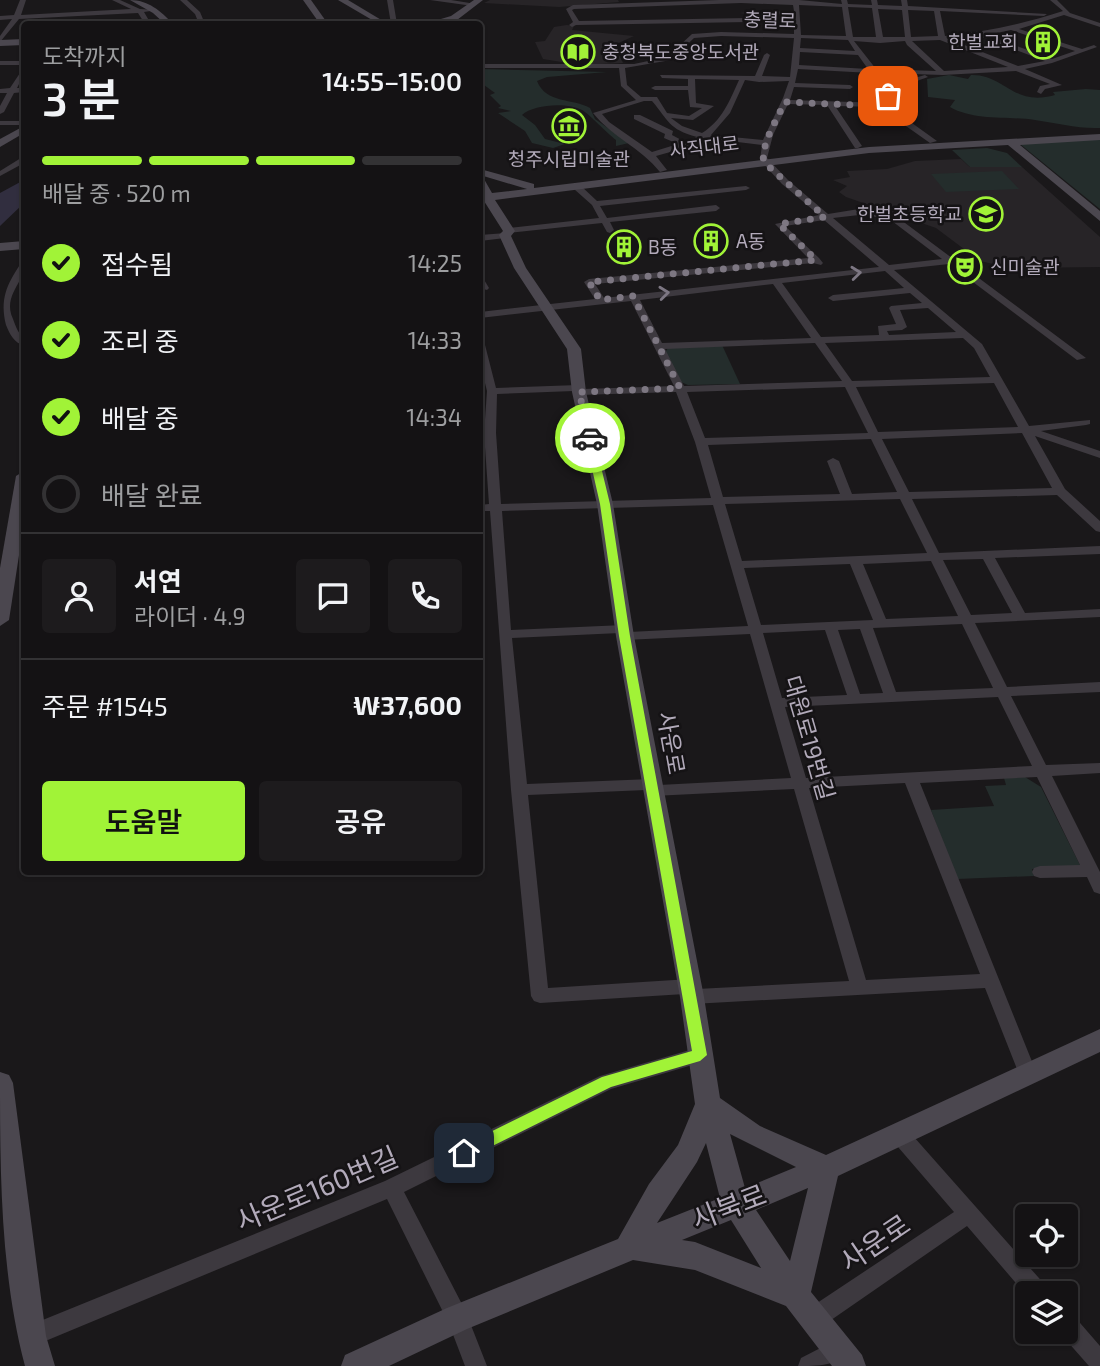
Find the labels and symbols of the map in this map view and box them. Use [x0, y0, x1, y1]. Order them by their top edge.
street label: 충렬로 [743, 7, 797, 32]
building icon: 한벌교회 [1024, 23, 1062, 61]
place label: 한벌교회 [948, 30, 1018, 53]
library icon: 충청북도중앙도서관 [559, 33, 597, 71]
place label: 충청북도중앙도서관 [602, 40, 759, 63]
pin [858, 66, 918, 126]
museum icon: 청주시립미술관 [550, 107, 588, 145]
street label: 사직대로 [668, 131, 740, 162]
place label: 청주시립미술관 [508, 147, 630, 170]
school or university icon: 한벌초등학교 [967, 195, 1005, 233]
place label: 한벌초등학교 [857, 202, 962, 225]
building icon: A동 [692, 222, 730, 260]
building icon: B동 [605, 228, 643, 266]
place label: A동 [736, 229, 765, 252]
place label: B동 [648, 235, 677, 258]
theatre icon: 신미술관 [946, 248, 984, 286]
place label: 신미술관 [990, 255, 1060, 278]
one-way arrow [850, 266, 861, 281]
one-way arrow [658, 286, 669, 301]
courier [555, 403, 625, 473]
street label: 대원로19번길 [779, 672, 841, 803]
street label: 사운로 [653, 709, 691, 777]
pin [434, 1123, 494, 1183]
street label: 사운로160번길 [230, 1139, 403, 1237]
street label: 사북로 [686, 1176, 771, 1236]
street label: 사운로 [833, 1206, 916, 1278]

